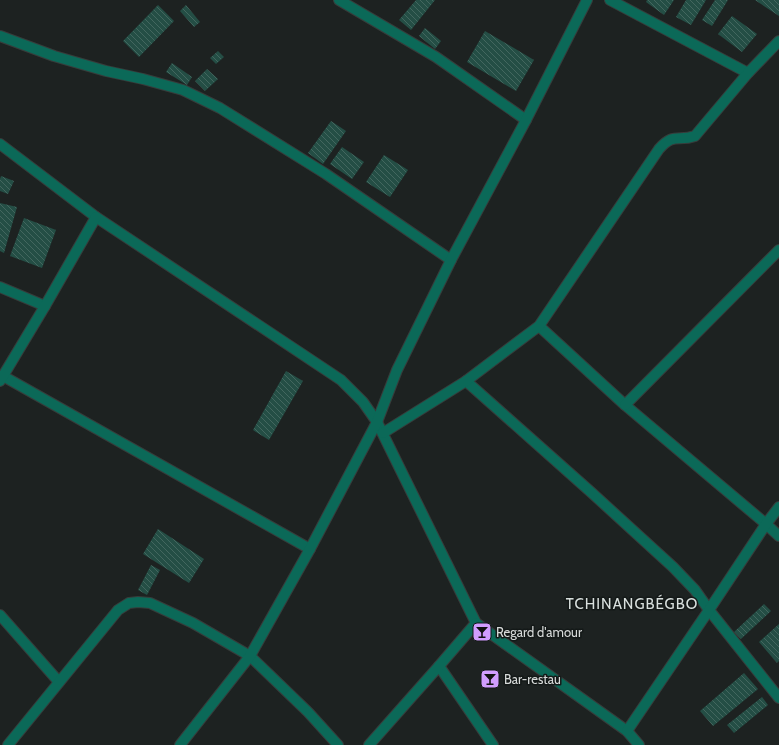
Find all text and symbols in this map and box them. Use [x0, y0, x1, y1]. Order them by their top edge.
district label: TCHINANGBÉGBO [566, 594, 698, 613]
bar icon: Regard d'amour [471, 621, 493, 643]
place label: Regard d'amour [496, 624, 583, 640]
bar icon: Bar-restau [479, 668, 501, 690]
place label: Bar-restau [504, 671, 561, 687]

